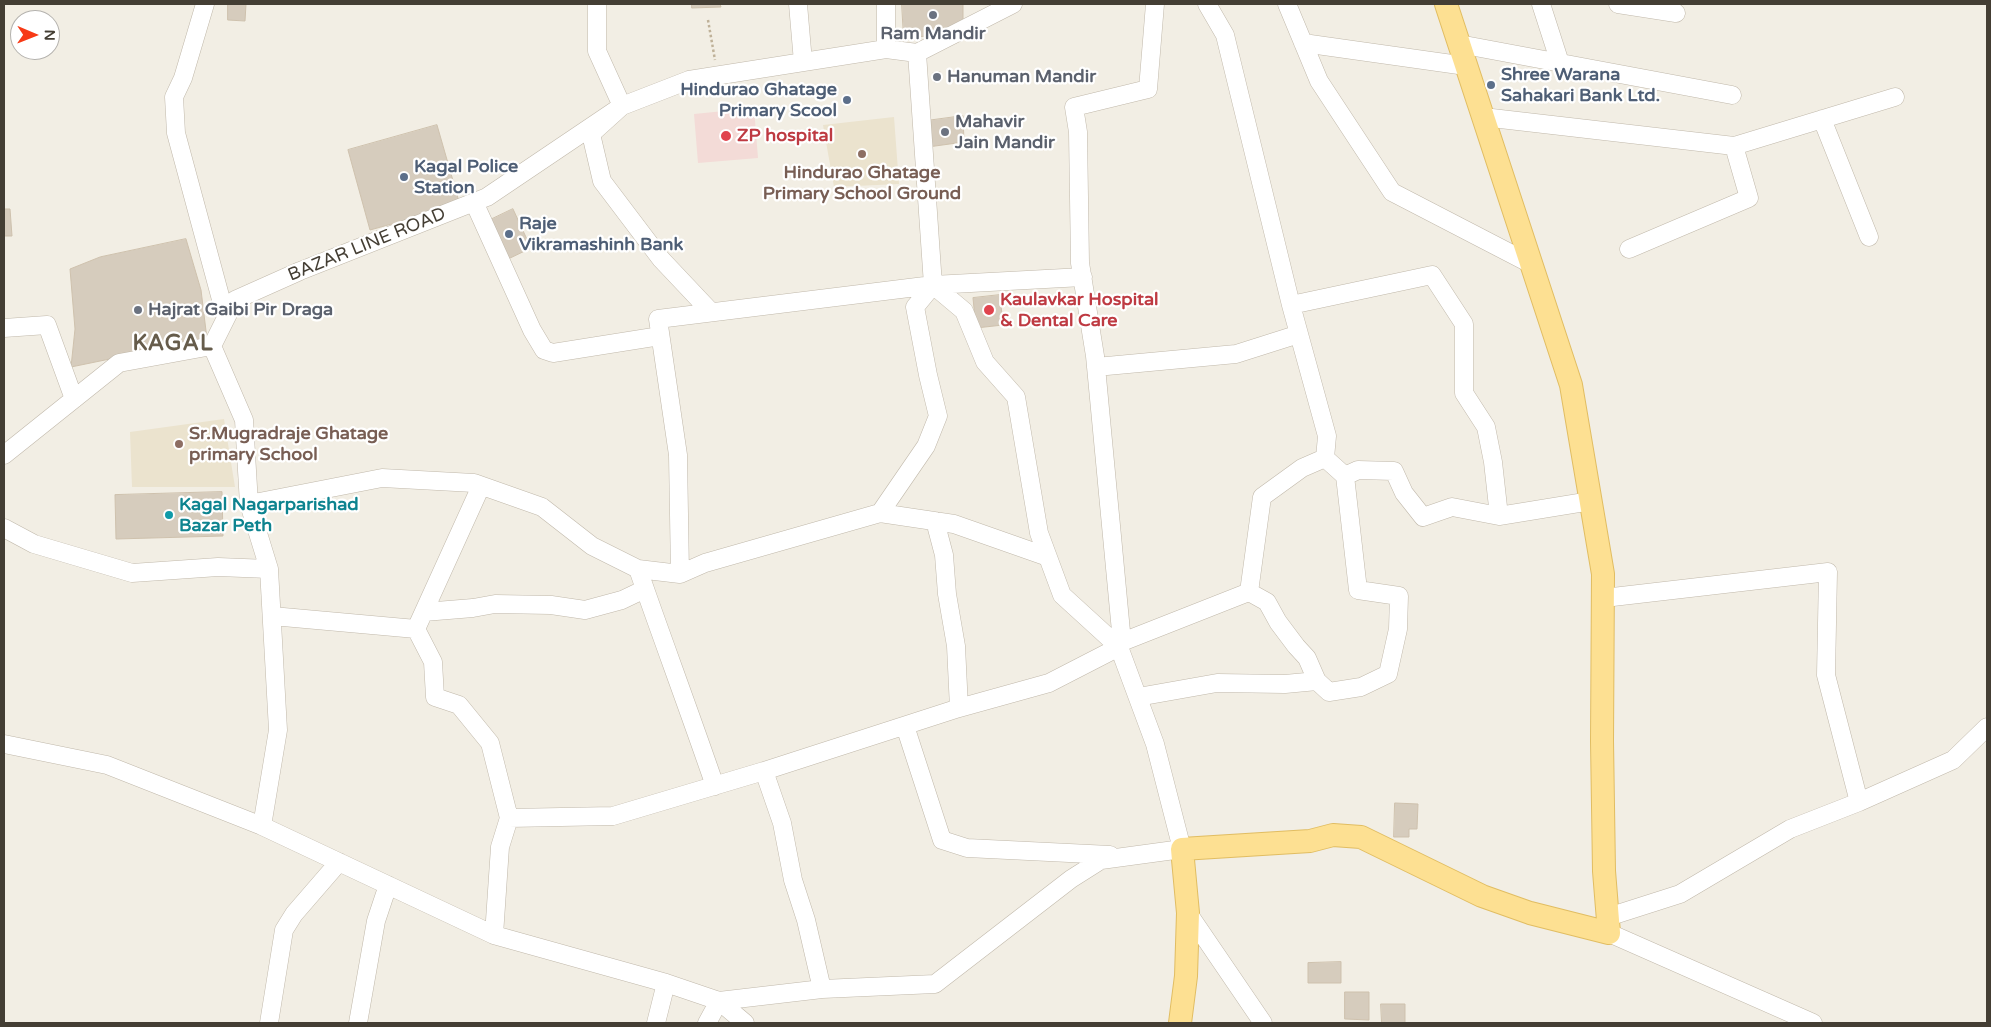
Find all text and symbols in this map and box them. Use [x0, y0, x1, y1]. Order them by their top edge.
marker: Ram Mandir [927, 9, 939, 21]
north arrow [10, 10, 60, 60]
place label: Ram Mandir [880, 23, 986, 45]
text: N [41, 29, 58, 41]
place label: Shree Warana Sahakari Bank Ltd. [1501, 64, 1660, 106]
place label: Hanuman Mandir [947, 66, 1096, 88]
marker: Hanuman Mandir [931, 71, 943, 83]
place label: Hindurao Ghatage Primary Scool [680, 79, 837, 122]
marker: Shree Warana Sahakari Bank Ltd. [1485, 79, 1497, 91]
marker: Hindurao Ghatage Primary Scool [841, 94, 853, 106]
place label: Mahavir Jain Mandir [955, 111, 1055, 154]
place label: ZP hospital [737, 125, 833, 147]
marker: Mahavir Jain Mandir [939, 126, 951, 138]
marker: ZP hospital [719, 129, 733, 143]
marker: Hindurao Ghatage Primary School Ground [856, 148, 868, 160]
place label: Kagal Police Station [414, 156, 518, 198]
place label: Hindurao Ghatage Primary School Ground [763, 162, 961, 204]
marker: Kagal Police Station [398, 171, 410, 183]
street label: BAZAR LINE ROAD [285, 203, 449, 287]
place label: Raje Vikramashinh Bank [519, 213, 683, 255]
marker: Raje Vikramashinh Bank [503, 228, 515, 240]
place label: Kaulavkar Hospital & Dental Care [1000, 289, 1159, 332]
place label: Hajrat Gaibi Pir Draga [148, 299, 333, 321]
marker: Kaulavkar Hospital & Dental Care [982, 303, 996, 317]
marker: Hajrat Gaibi Pir Draga [132, 304, 144, 316]
district label: KAGAL [132, 331, 214, 357]
place label: Sr.Mugradraje Ghatage primary School [189, 423, 388, 466]
marker: Sr.Mugradraje Ghatage primary School [173, 438, 185, 450]
place label: Kagal Nagarparishad Bazar Peth [179, 494, 359, 536]
marker: Kagal Nagarparishad Bazar Peth [163, 509, 175, 521]

